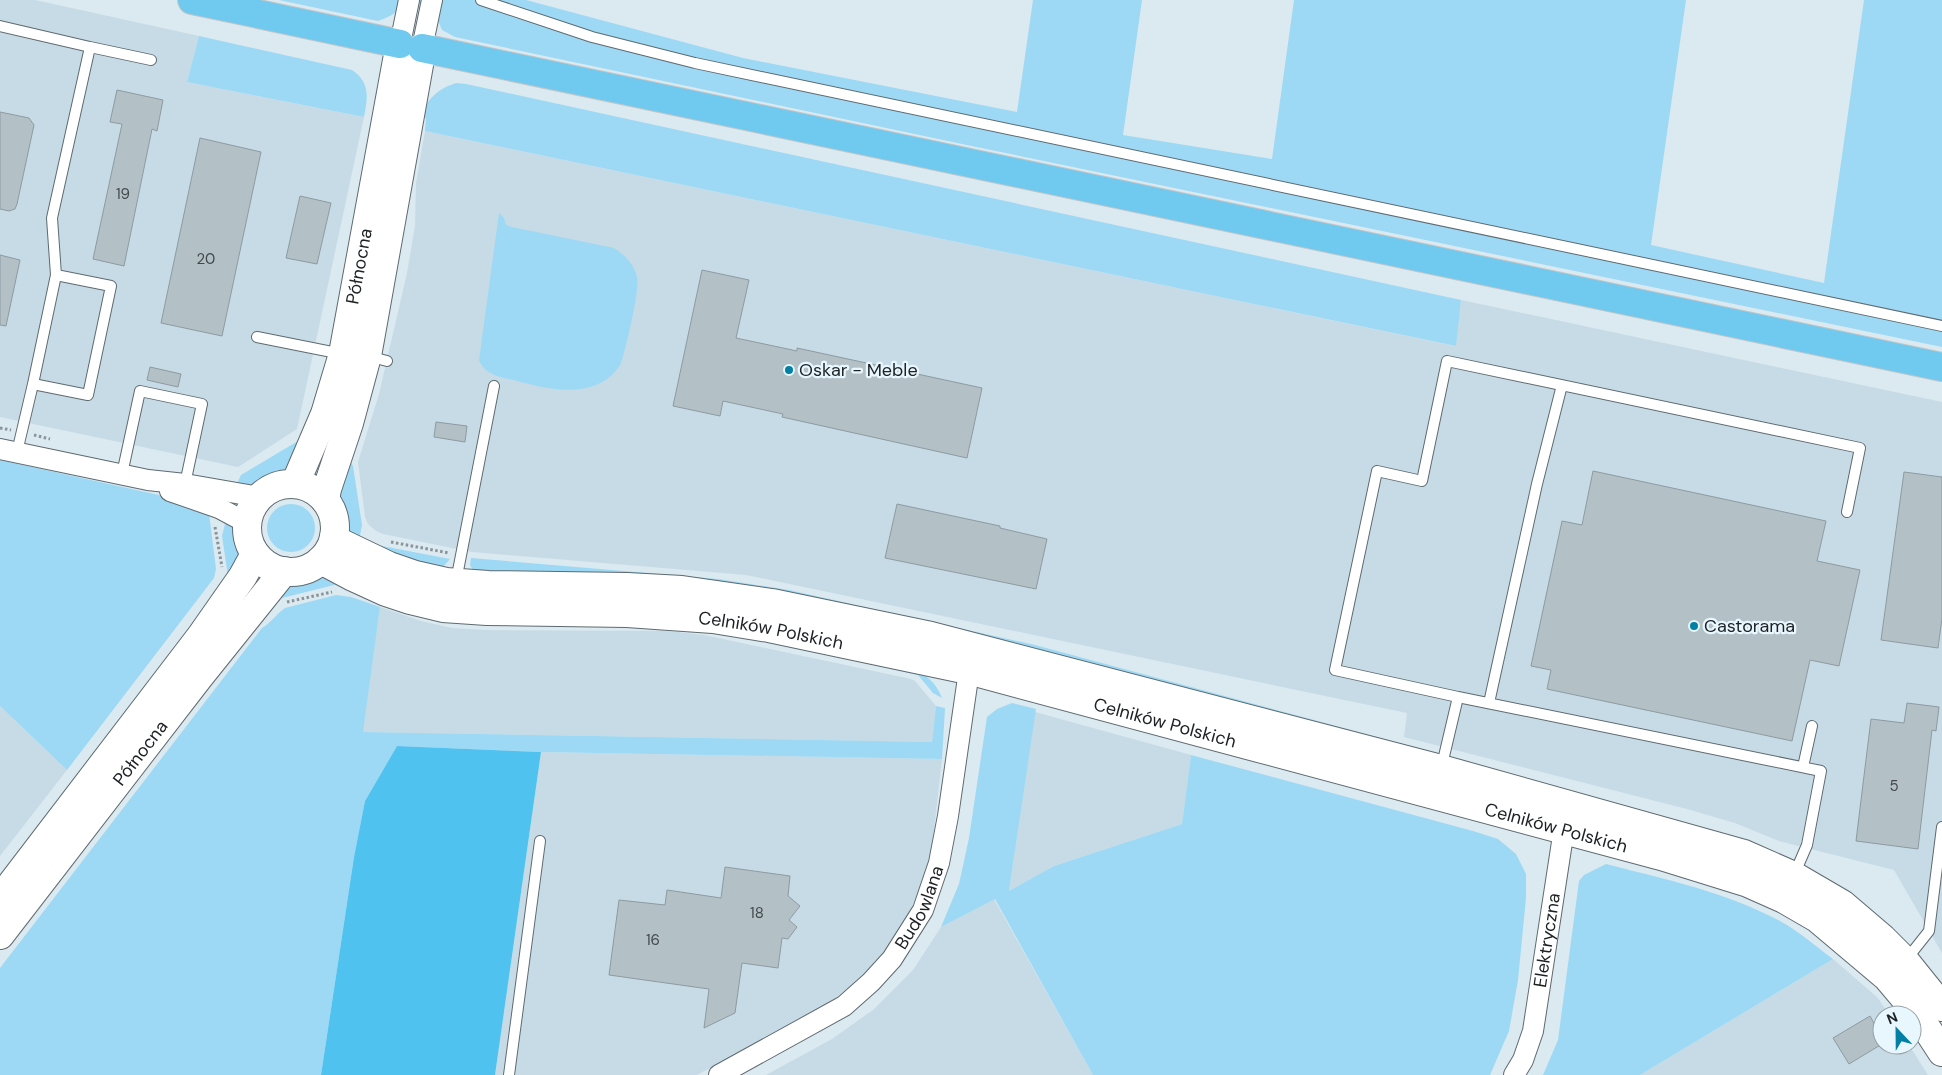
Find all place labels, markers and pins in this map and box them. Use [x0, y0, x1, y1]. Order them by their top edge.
place label: Oskar - Meble [799, 358, 918, 382]
marker: Oskar - Meble [783, 364, 795, 376]
place label: Castorama [1704, 614, 1795, 638]
marker: Castorama [1688, 620, 1700, 632]

